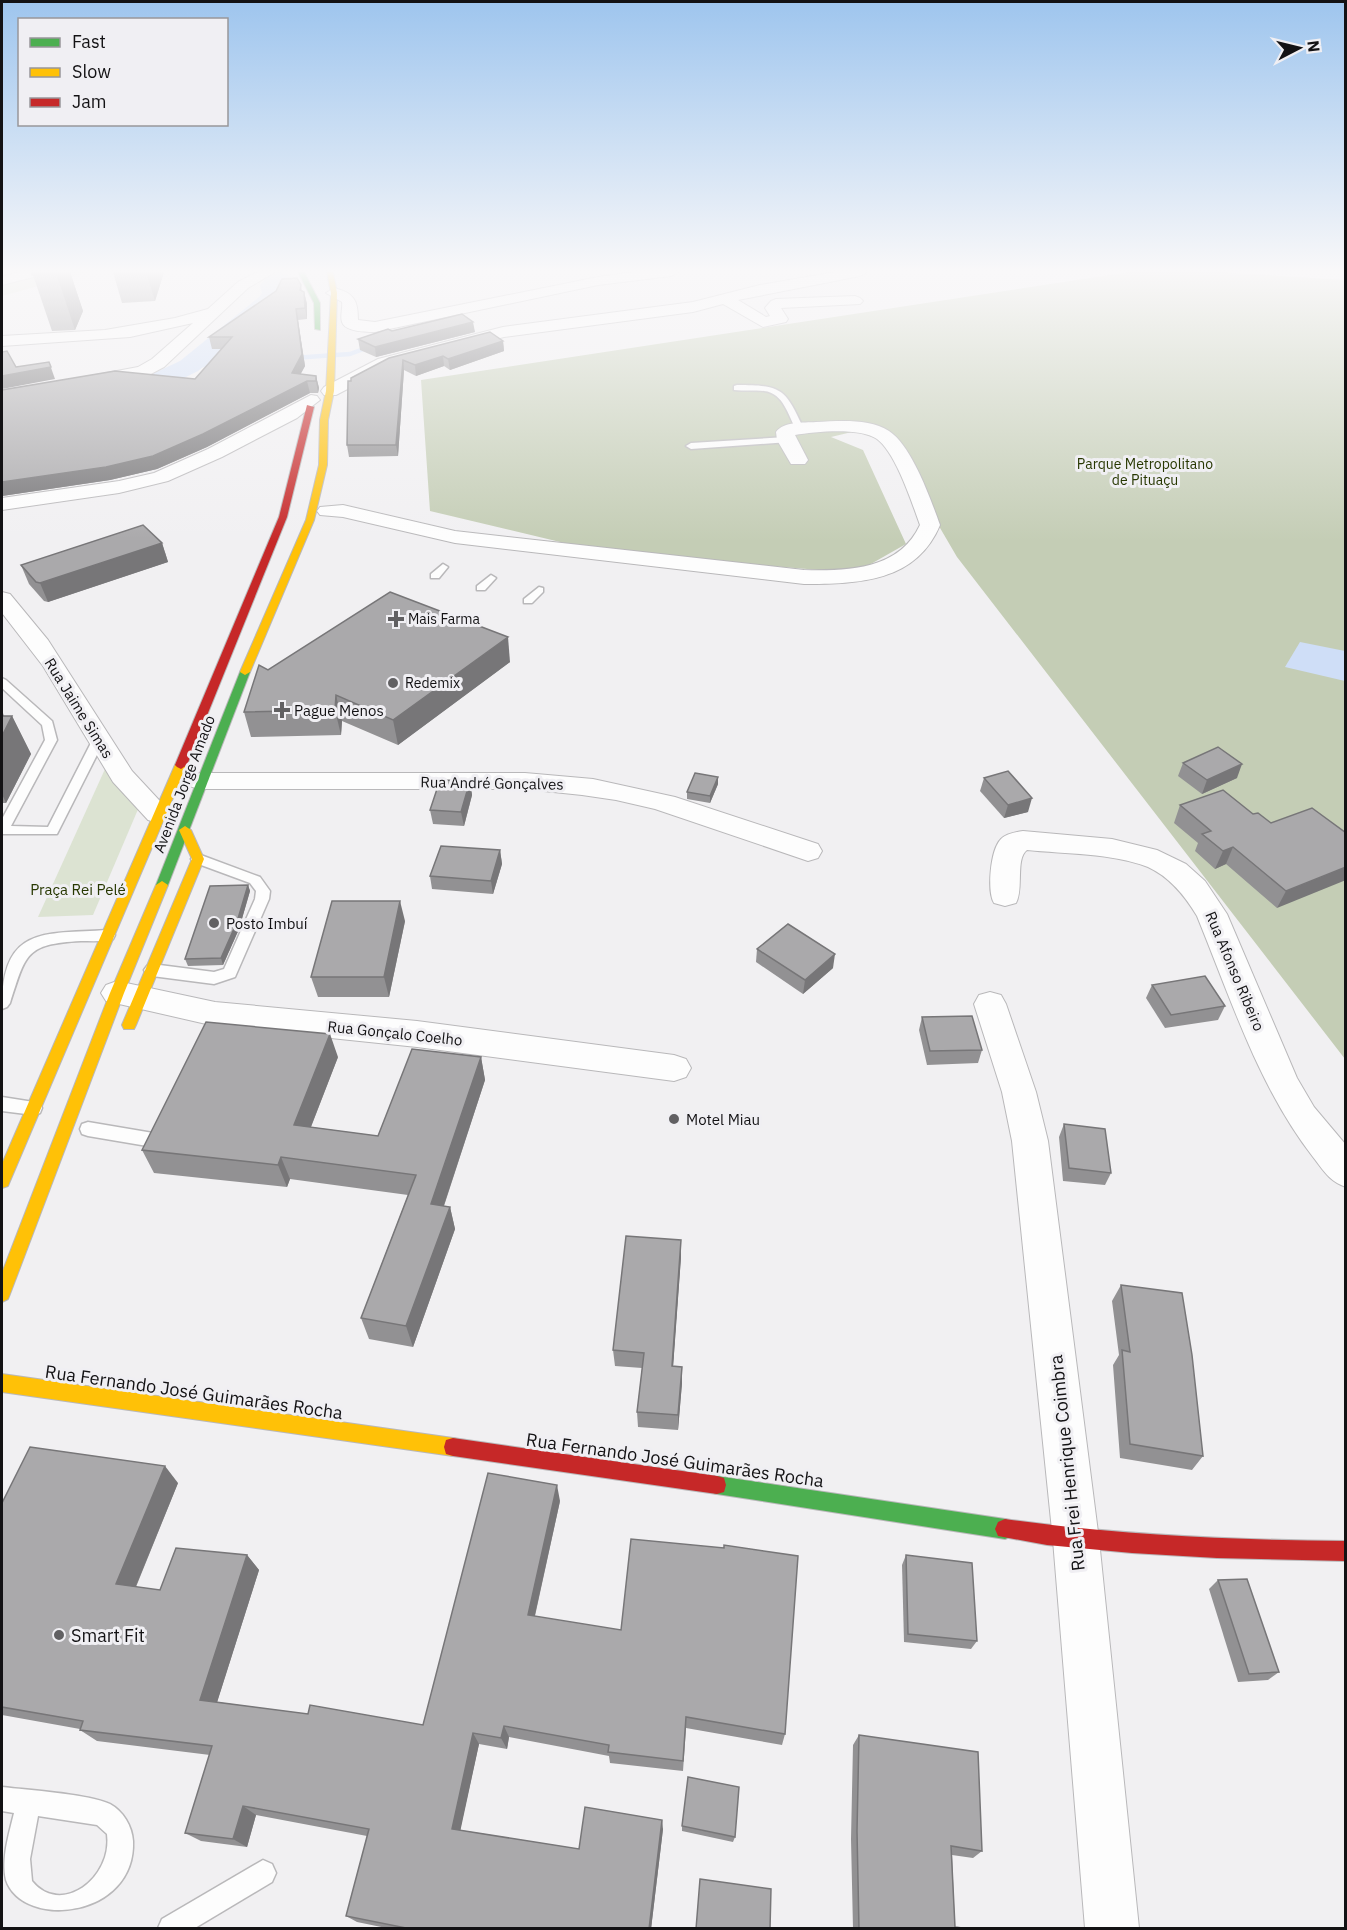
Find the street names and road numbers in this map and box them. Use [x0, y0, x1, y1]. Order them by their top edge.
street label: Rua Jaime Simas [41, 654, 117, 762]
street label: Avenida Jorge Amado [149, 712, 219, 856]
street label: Rua André Gonçalves [420, 772, 564, 794]
street label: Rua Afonso Ribeiro [1201, 908, 1269, 1034]
street label: Rua Gonçalo Coelho [327, 1016, 463, 1050]
street label: Rua Frei Henrique Coimbra [1044, 1353, 1090, 1572]
street label: Rua Fernando José Guimarães Rocha [44, 1360, 345, 1424]
street label: Rua Fernando José Guimarães Rocha [525, 1428, 826, 1492]

